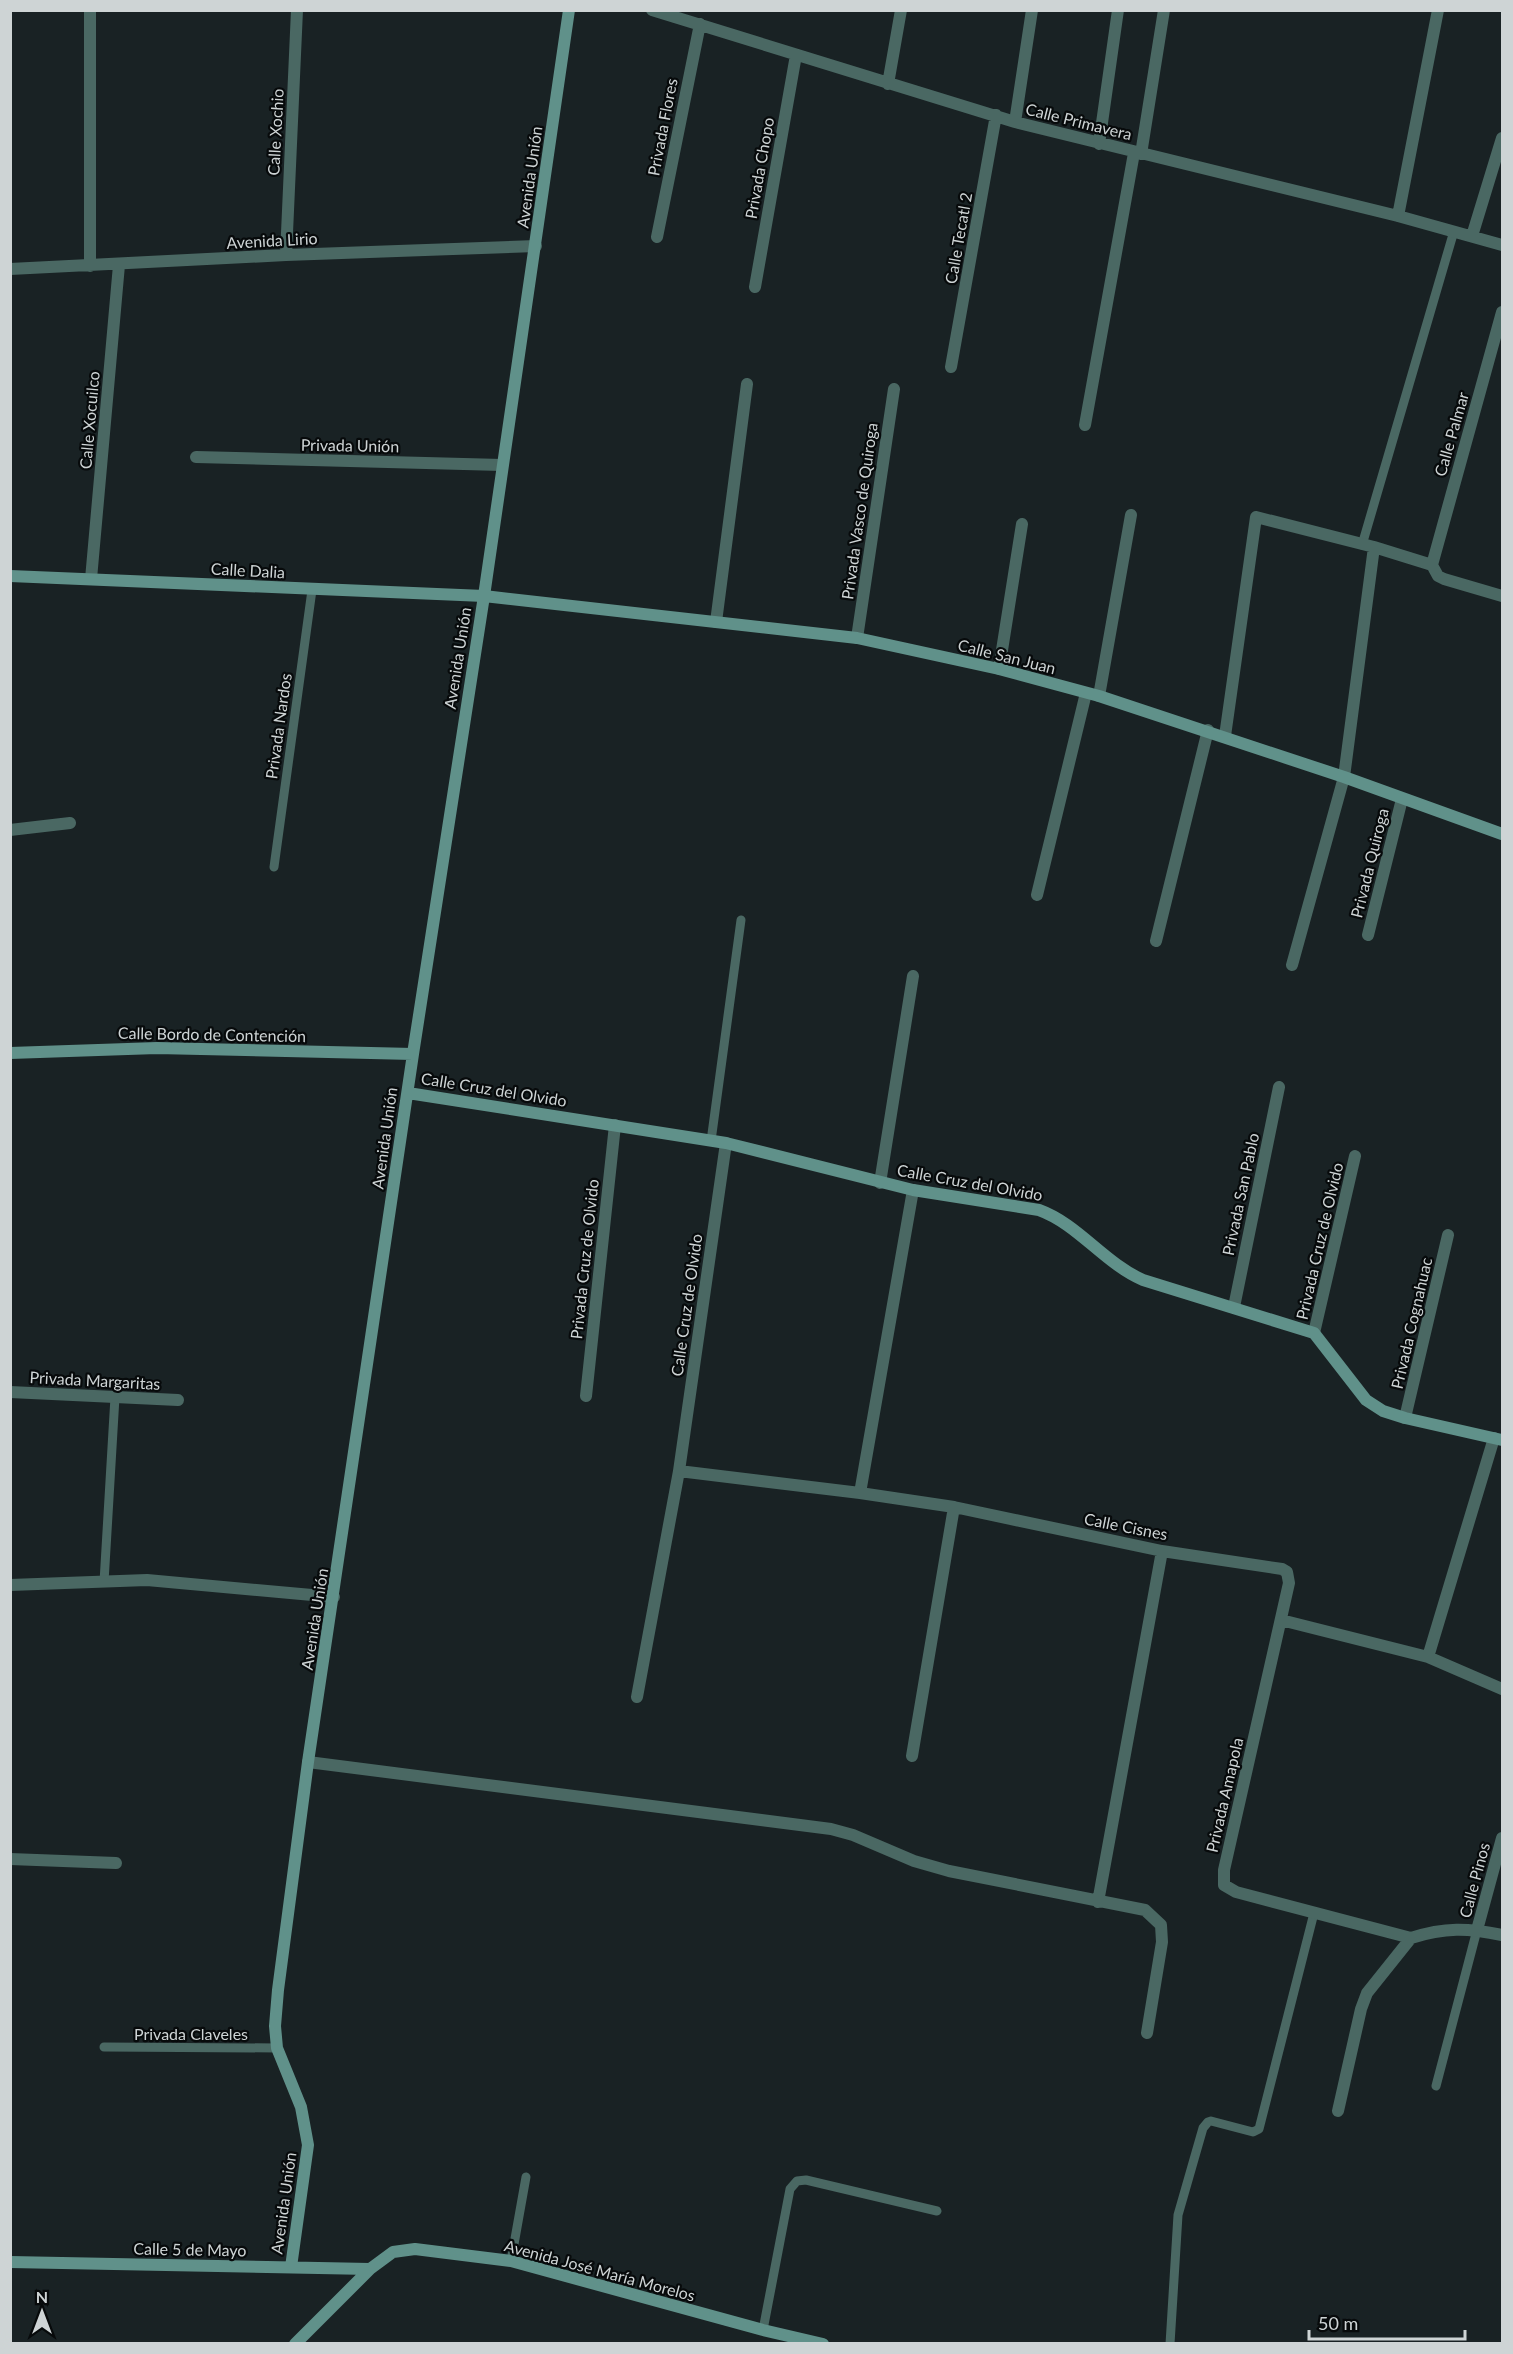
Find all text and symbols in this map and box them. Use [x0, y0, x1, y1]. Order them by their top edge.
street label: Privada Flores [643, 77, 681, 177]
street label: Calle Xochio [263, 88, 287, 176]
street label: Calle Primavera [1024, 99, 1134, 143]
street label: Privada Chopo [741, 116, 777, 220]
street label: Avenida Unión [512, 125, 546, 229]
street label: Calle Tecatl 2 [941, 191, 975, 285]
street label: Avenida Lirio [226, 228, 318, 252]
street label: Calle Xocuilco [75, 370, 103, 470]
street label: Calle Palmar [1430, 390, 1472, 478]
street label: Privada Vasco de Quiroga [837, 421, 881, 601]
street label: Privada Unión [301, 435, 399, 455]
street label: Calle Dalia [210, 559, 286, 581]
street label: Avenida Unión [440, 606, 474, 710]
street label: Calle San Juan [956, 635, 1058, 677]
street label: Privada Nardos [261, 672, 295, 780]
street label: Privada Quiroga [1346, 806, 1392, 920]
street label: Calle Bordo de Contención [118, 1023, 306, 1045]
street label: Calle Cruz del Olvido [420, 1068, 568, 1110]
street label: Avenida Unión [367, 1086, 401, 1190]
street label: Privada San Pablo [1218, 1131, 1262, 1257]
street label: Calle Cruz del Olvido [896, 1160, 1044, 1204]
street label: Privada Cruz de Olvido [1292, 1160, 1346, 1322]
street label: Privada Cruz de Olvido [566, 1178, 602, 1340]
street label: Calle Cruz de Olvido [667, 1233, 705, 1377]
street label: Privada Cognahuac [1387, 1255, 1435, 1391]
street label: Privada Margaritas [29, 1367, 161, 1393]
street label: Calle Cisnes [1083, 1509, 1169, 1543]
street label: Avenida Unión [297, 1567, 331, 1671]
street label: Privada Amapola [1202, 1736, 1246, 1854]
street label: Calle Pinos [1455, 1840, 1493, 1920]
street label: Privada Claveles [134, 2024, 248, 2043]
street label: Avenida Unión [266, 2151, 300, 2255]
street label: Avenida José María Morelos [503, 2235, 698, 2305]
street label: Calle 5 de Mayo [133, 2239, 247, 2259]
north arrow [12, 2282, 72, 2342]
text: N [36, 2287, 48, 2306]
scale bar [1309, 2303, 1465, 2341]
text: 50 m [1318, 2312, 1358, 2334]

